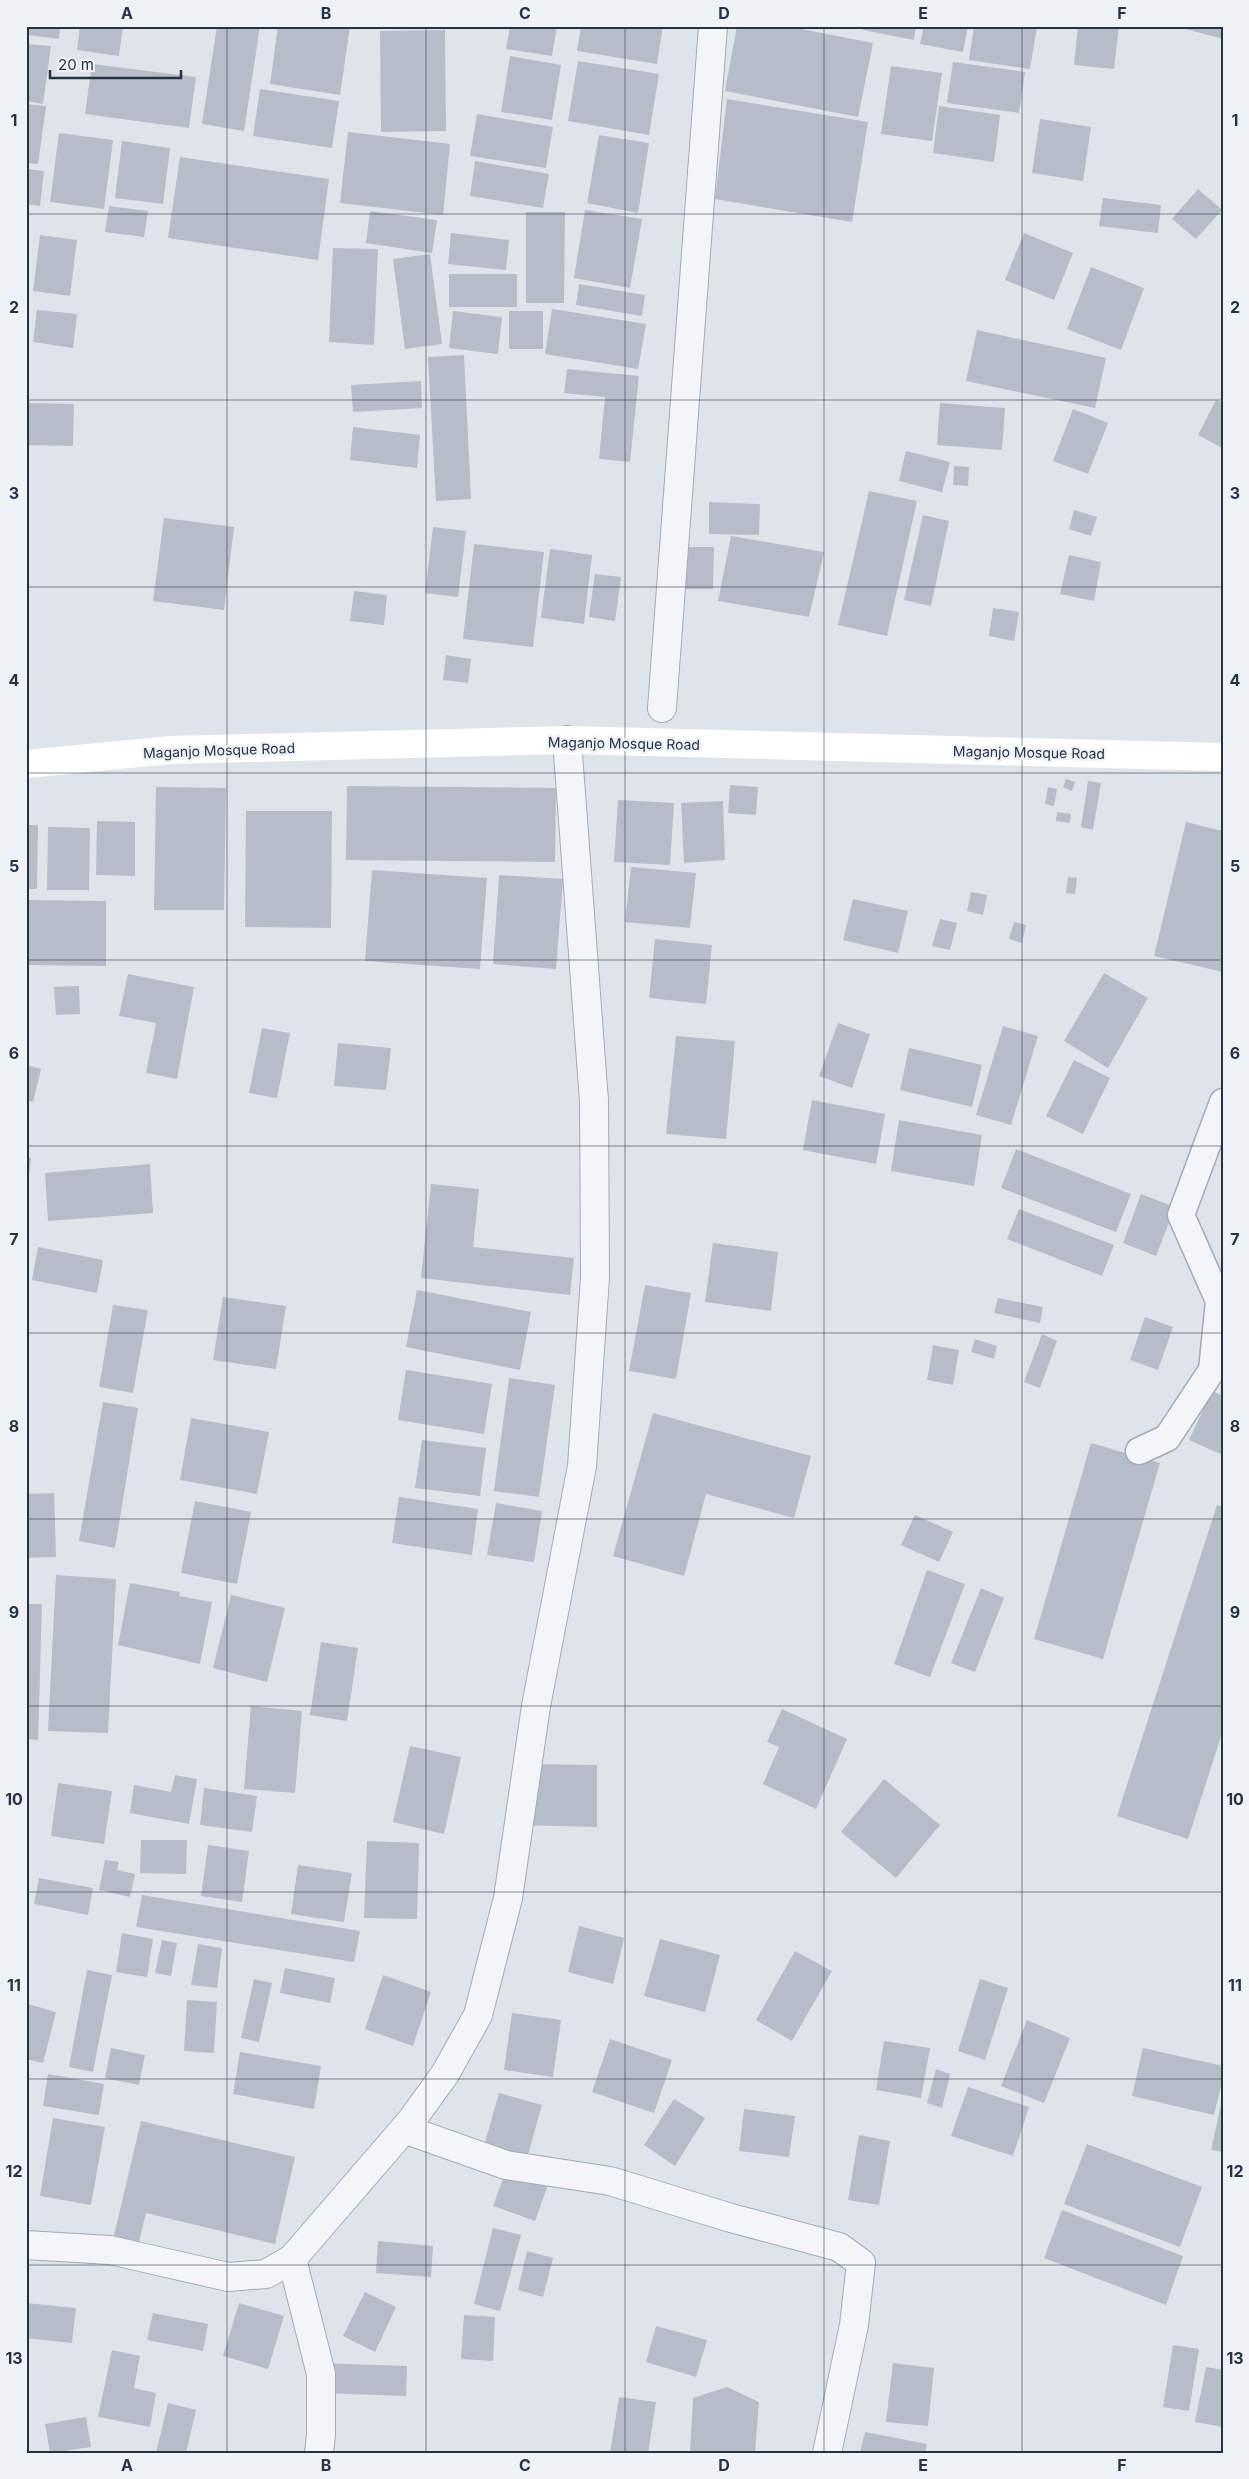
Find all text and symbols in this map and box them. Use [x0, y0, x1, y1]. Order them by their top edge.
text: A [121, 3, 133, 23]
text: B [321, 3, 331, 23]
text: C [519, 3, 531, 23]
text: D [718, 3, 730, 23]
text: E [918, 3, 928, 23]
text: F [1117, 3, 1127, 23]
scale bar [50, 48, 181, 80]
text: 20 m [58, 55, 94, 74]
text: 1 [11, 110, 17, 130]
text: 1 [1232, 110, 1238, 130]
text: 2 [9, 297, 19, 317]
text: 2 [1230, 297, 1240, 317]
text: 3 [9, 483, 19, 503]
text: 3 [1230, 483, 1240, 503]
text: 4 [9, 670, 20, 690]
text: 4 [1230, 670, 1241, 690]
street label: Maganjo Mosque Road [548, 733, 700, 753]
street label: Maganjo Mosque Road [143, 739, 295, 761]
street label: Maganjo Mosque Road [953, 742, 1105, 762]
text: 5 [9, 856, 19, 876]
text: 5 [1230, 856, 1240, 876]
text: 6 [9, 1043, 19, 1063]
text: 6 [1230, 1043, 1240, 1063]
text: 7 [9, 1229, 19, 1249]
text: 7 [1230, 1229, 1240, 1249]
text: 8 [9, 1416, 19, 1436]
text: 8 [1230, 1416, 1240, 1436]
text: 9 [9, 1602, 19, 1622]
text: 9 [1230, 1602, 1240, 1622]
text: 10 [5, 1789, 23, 1809]
text: 10 [1226, 1789, 1244, 1809]
text: 11 [7, 1975, 21, 1995]
text: 11 [1228, 1975, 1242, 1995]
text: 12 [6, 2161, 22, 2181]
text: 12 [1227, 2161, 1243, 2181]
text: 13 [5, 2348, 23, 2368]
text: 13 [1226, 2348, 1244, 2368]
text: A [121, 2455, 133, 2475]
text: B [321, 2455, 331, 2475]
text: C [519, 2455, 531, 2475]
text: D [718, 2455, 730, 2475]
text: E [918, 2455, 928, 2475]
text: F [1117, 2455, 1127, 2475]

